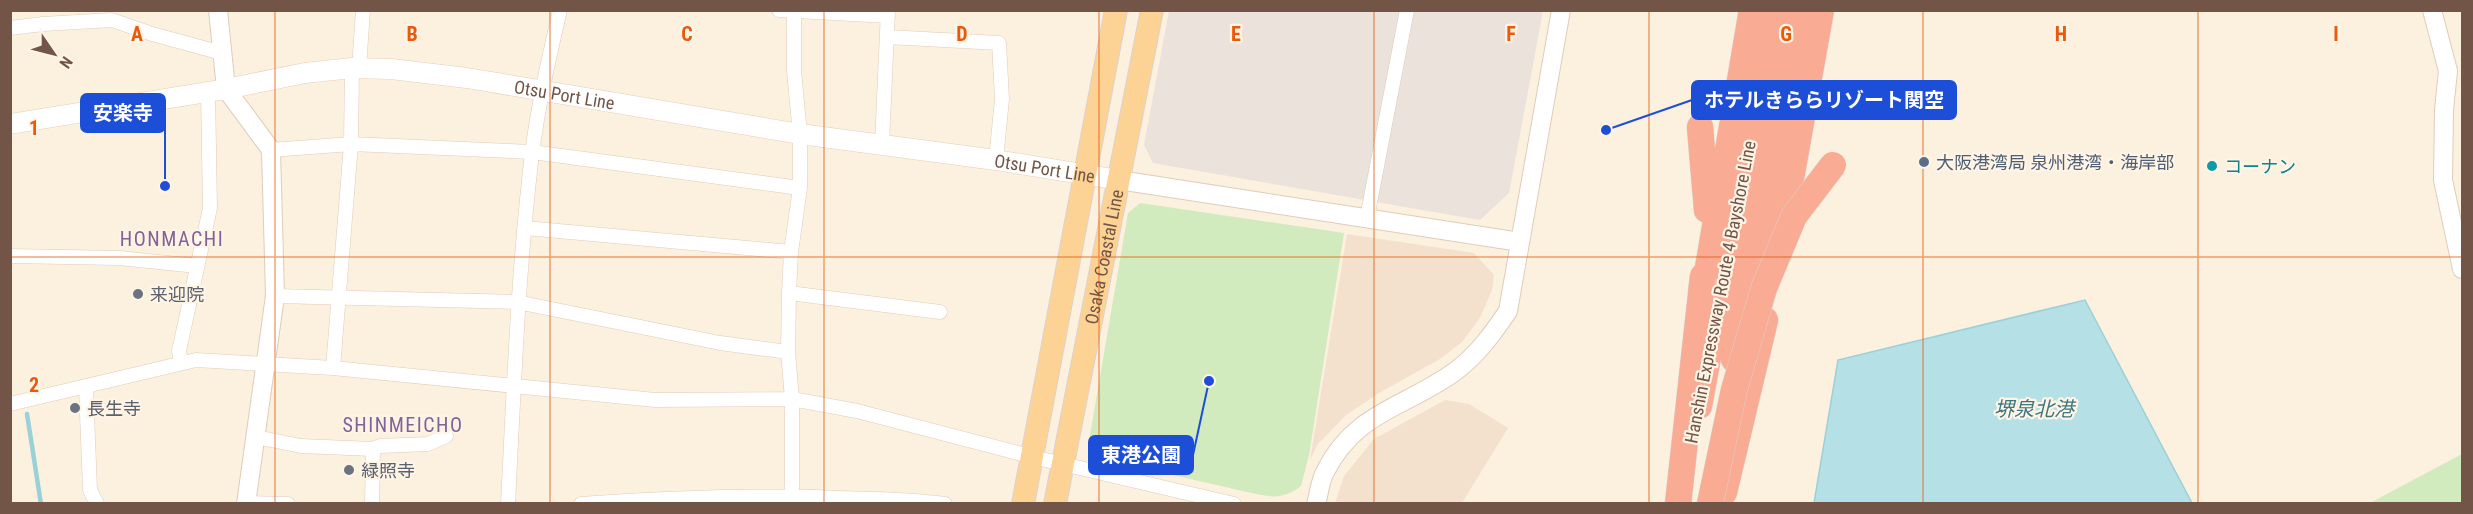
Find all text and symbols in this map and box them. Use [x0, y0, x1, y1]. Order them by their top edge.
text: A [131, 22, 143, 46]
text: B [406, 22, 418, 46]
text: C [681, 22, 693, 46]
text: D [956, 22, 968, 46]
text: E [1231, 22, 1241, 46]
text: F [1506, 22, 1516, 46]
text: G [1780, 22, 1792, 46]
text: H [2055, 22, 2067, 46]
text: I [2333, 22, 2339, 46]
north arrow [24, 24, 84, 84]
text: N [55, 53, 76, 72]
street label: Otsu Port Line [513, 76, 616, 113]
callout: ホテルきららリゾート関空 [1692, 81, 1956, 119]
text: ホテルきららリゾート関空 [1704, 88, 1944, 112]
callout: 安楽寺 [81, 94, 165, 132]
text: 安楽寺 [93, 101, 153, 125]
text: 1 [29, 116, 39, 140]
street label: Hanshin Expressway Route 4 Bayshore Line [1680, 139, 1760, 445]
street label: Otsu Port Line [993, 149, 1096, 186]
place label: 大阪港湾局 泉州港湾・海岸部 [1936, 152, 2174, 173]
marker: 大阪港湾局 泉州港湾・海岸部 [1917, 155, 1931, 169]
place label: コーナン [2224, 156, 2296, 177]
marker: コーナン [2205, 159, 2219, 173]
street label: Osaka Coastal Line [1080, 188, 1127, 326]
district label: HONMACHI [120, 227, 224, 251]
place label: 来迎院 [150, 284, 204, 305]
marker: 来迎院 [131, 287, 145, 301]
text: 2 [29, 373, 39, 397]
water label: 堺泉北港 [1994, 397, 2077, 421]
place label: 長生寺 [87, 398, 141, 419]
marker: 長生寺 [68, 401, 82, 415]
district label: SHINMEICHO [343, 413, 463, 437]
callout: 東港公園 [1089, 436, 1193, 474]
text: 東港公園 [1101, 443, 1181, 467]
place label: 緑照寺 [361, 460, 415, 481]
marker: 緑照寺 [342, 463, 356, 477]

